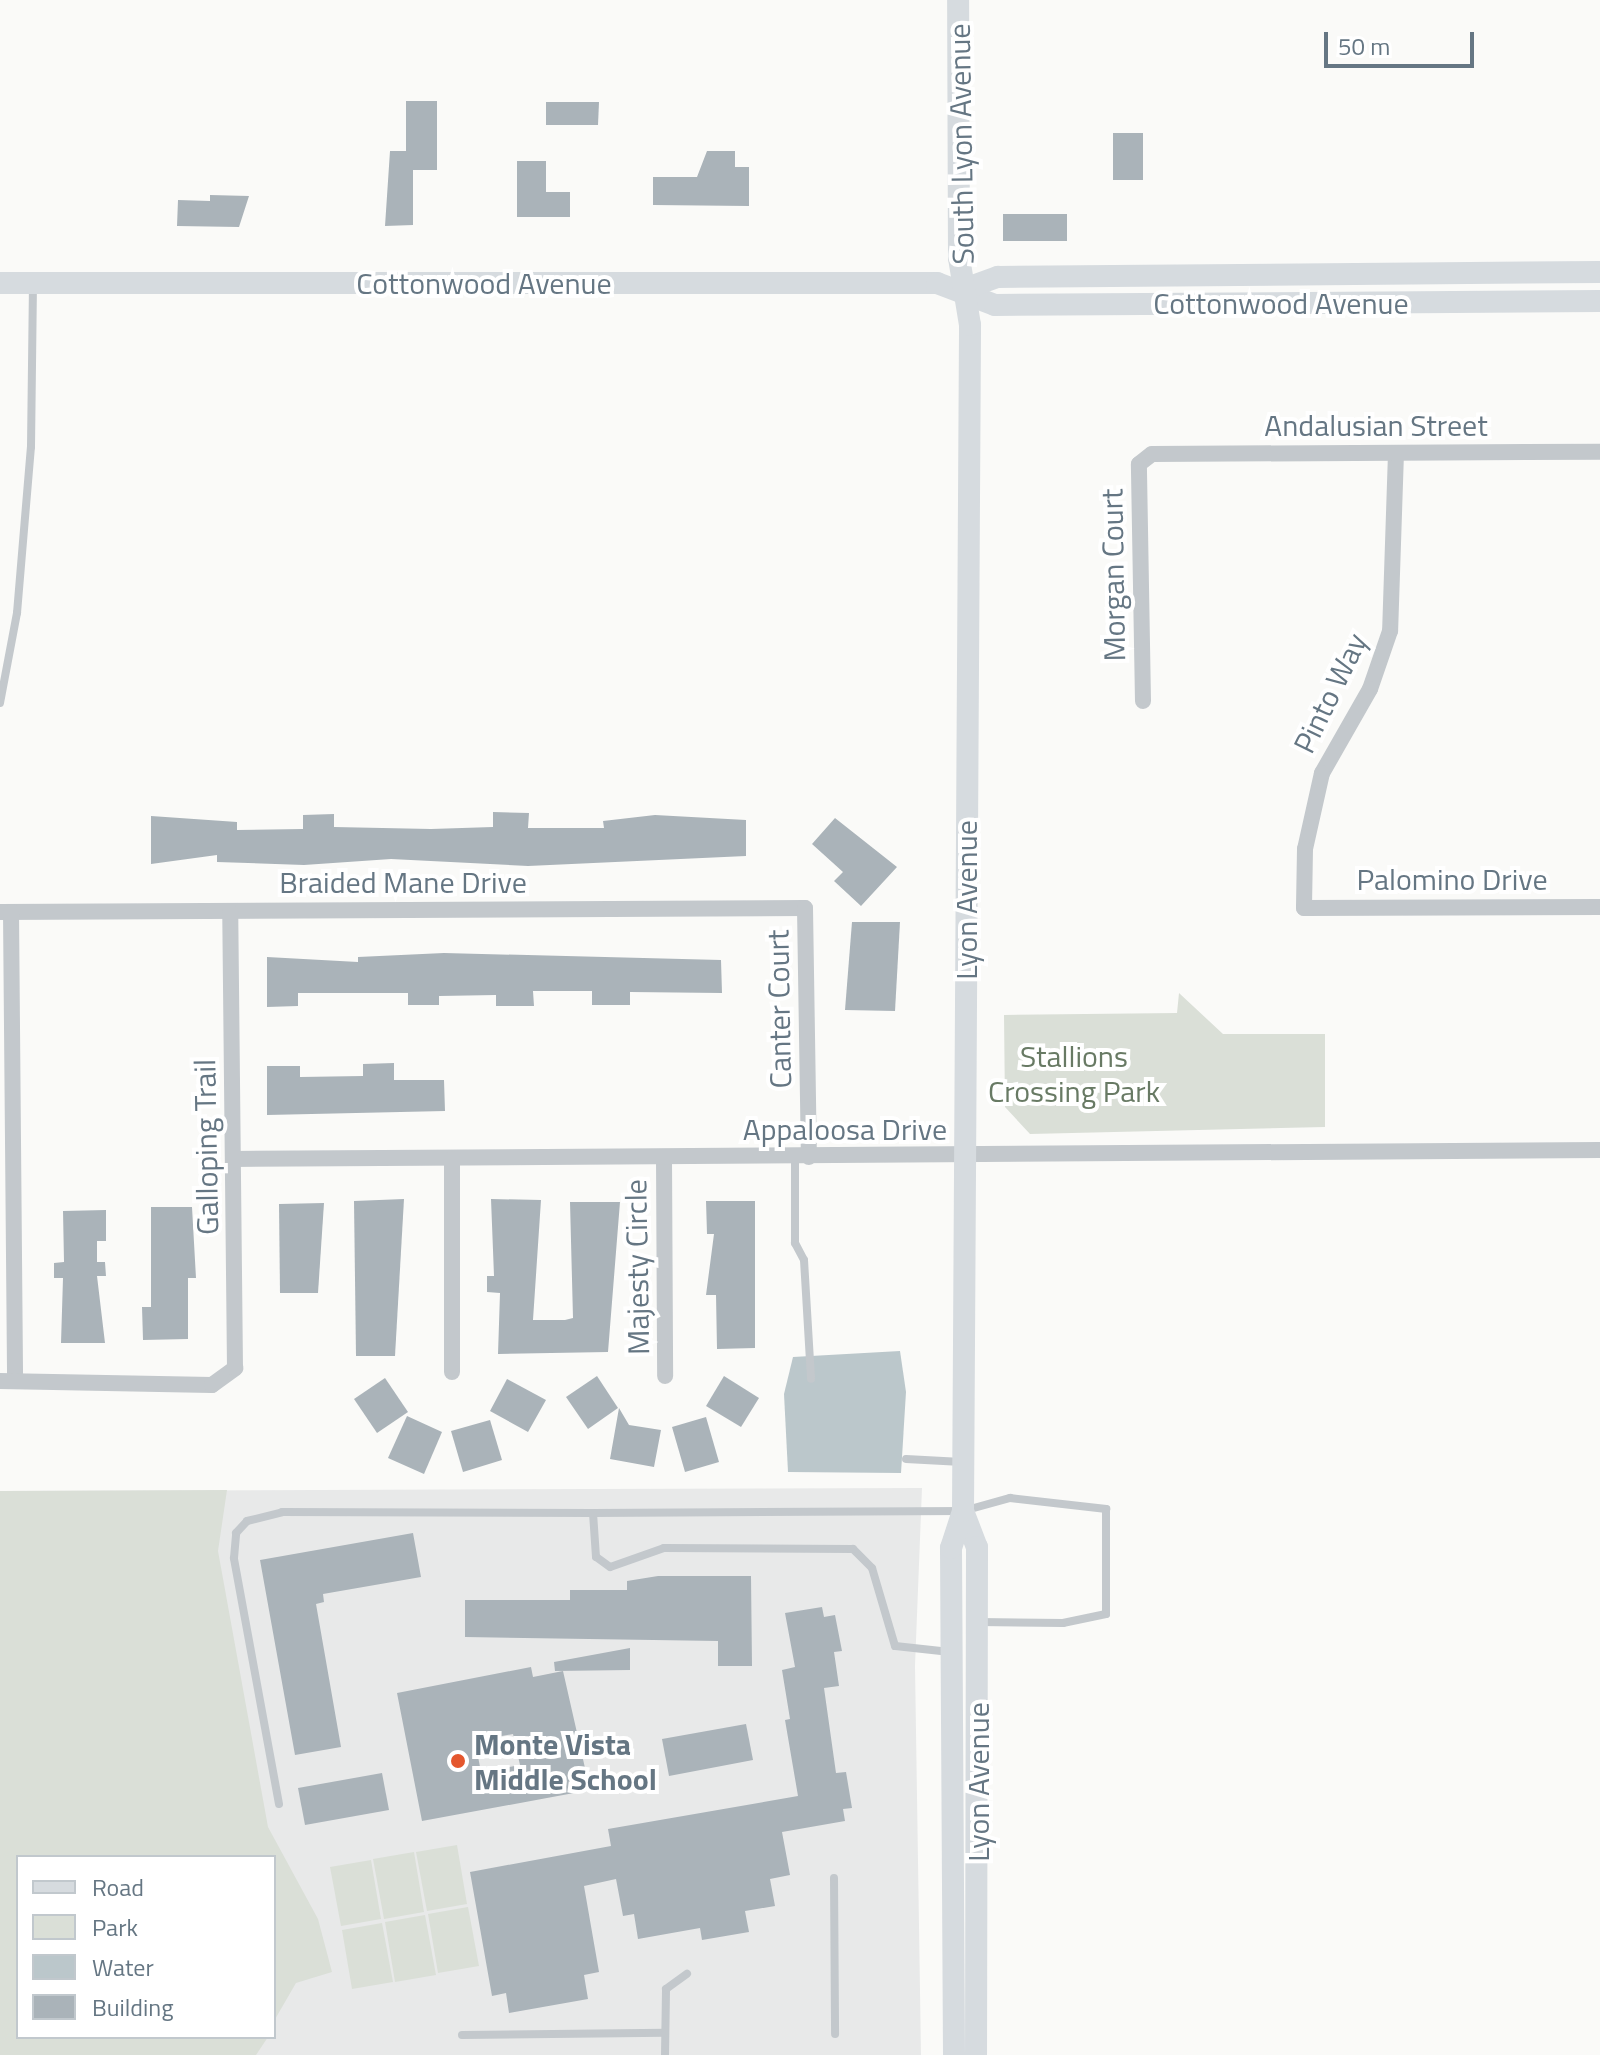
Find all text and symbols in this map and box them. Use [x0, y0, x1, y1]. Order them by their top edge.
scale bar [1328, 16, 1478, 66]
street label: South Lyon Avenue [941, 23, 981, 265]
text: 50 m [1338, 28, 1390, 64]
street label: Cottonwood Avenue [356, 265, 612, 301]
street label: Cottonwood Avenue [1153, 285, 1409, 321]
street label: Andalusian Street [1264, 407, 1488, 443]
street label: Morgan Court [1093, 488, 1133, 662]
street label: Pinto Way [1286, 627, 1374, 759]
street label: Lyon Avenue [948, 820, 984, 980]
street label: Palomino Drive [1356, 861, 1548, 897]
street label: Braided Mane Drive [279, 864, 527, 900]
street label: Canter Court [760, 929, 798, 1089]
park label: Stallions Crossing Park [988, 1038, 1160, 1108]
street label: Galloping Trail [186, 1059, 226, 1235]
street label: Appaloosa Drive [743, 1111, 947, 1147]
street label: Majesty Circle [617, 1179, 657, 1355]
street label: Lyon Avenue [960, 1702, 996, 1862]
place label: Monte Vista Middle School [474, 1726, 657, 1796]
marker: Monte Vista Middle School [449, 1752, 467, 1770]
legend [16, 1855, 276, 2039]
text: Road [92, 1869, 144, 1905]
text: Park [92, 1909, 138, 1945]
text: Water [92, 1949, 154, 1985]
text: Building [92, 1989, 174, 2025]

